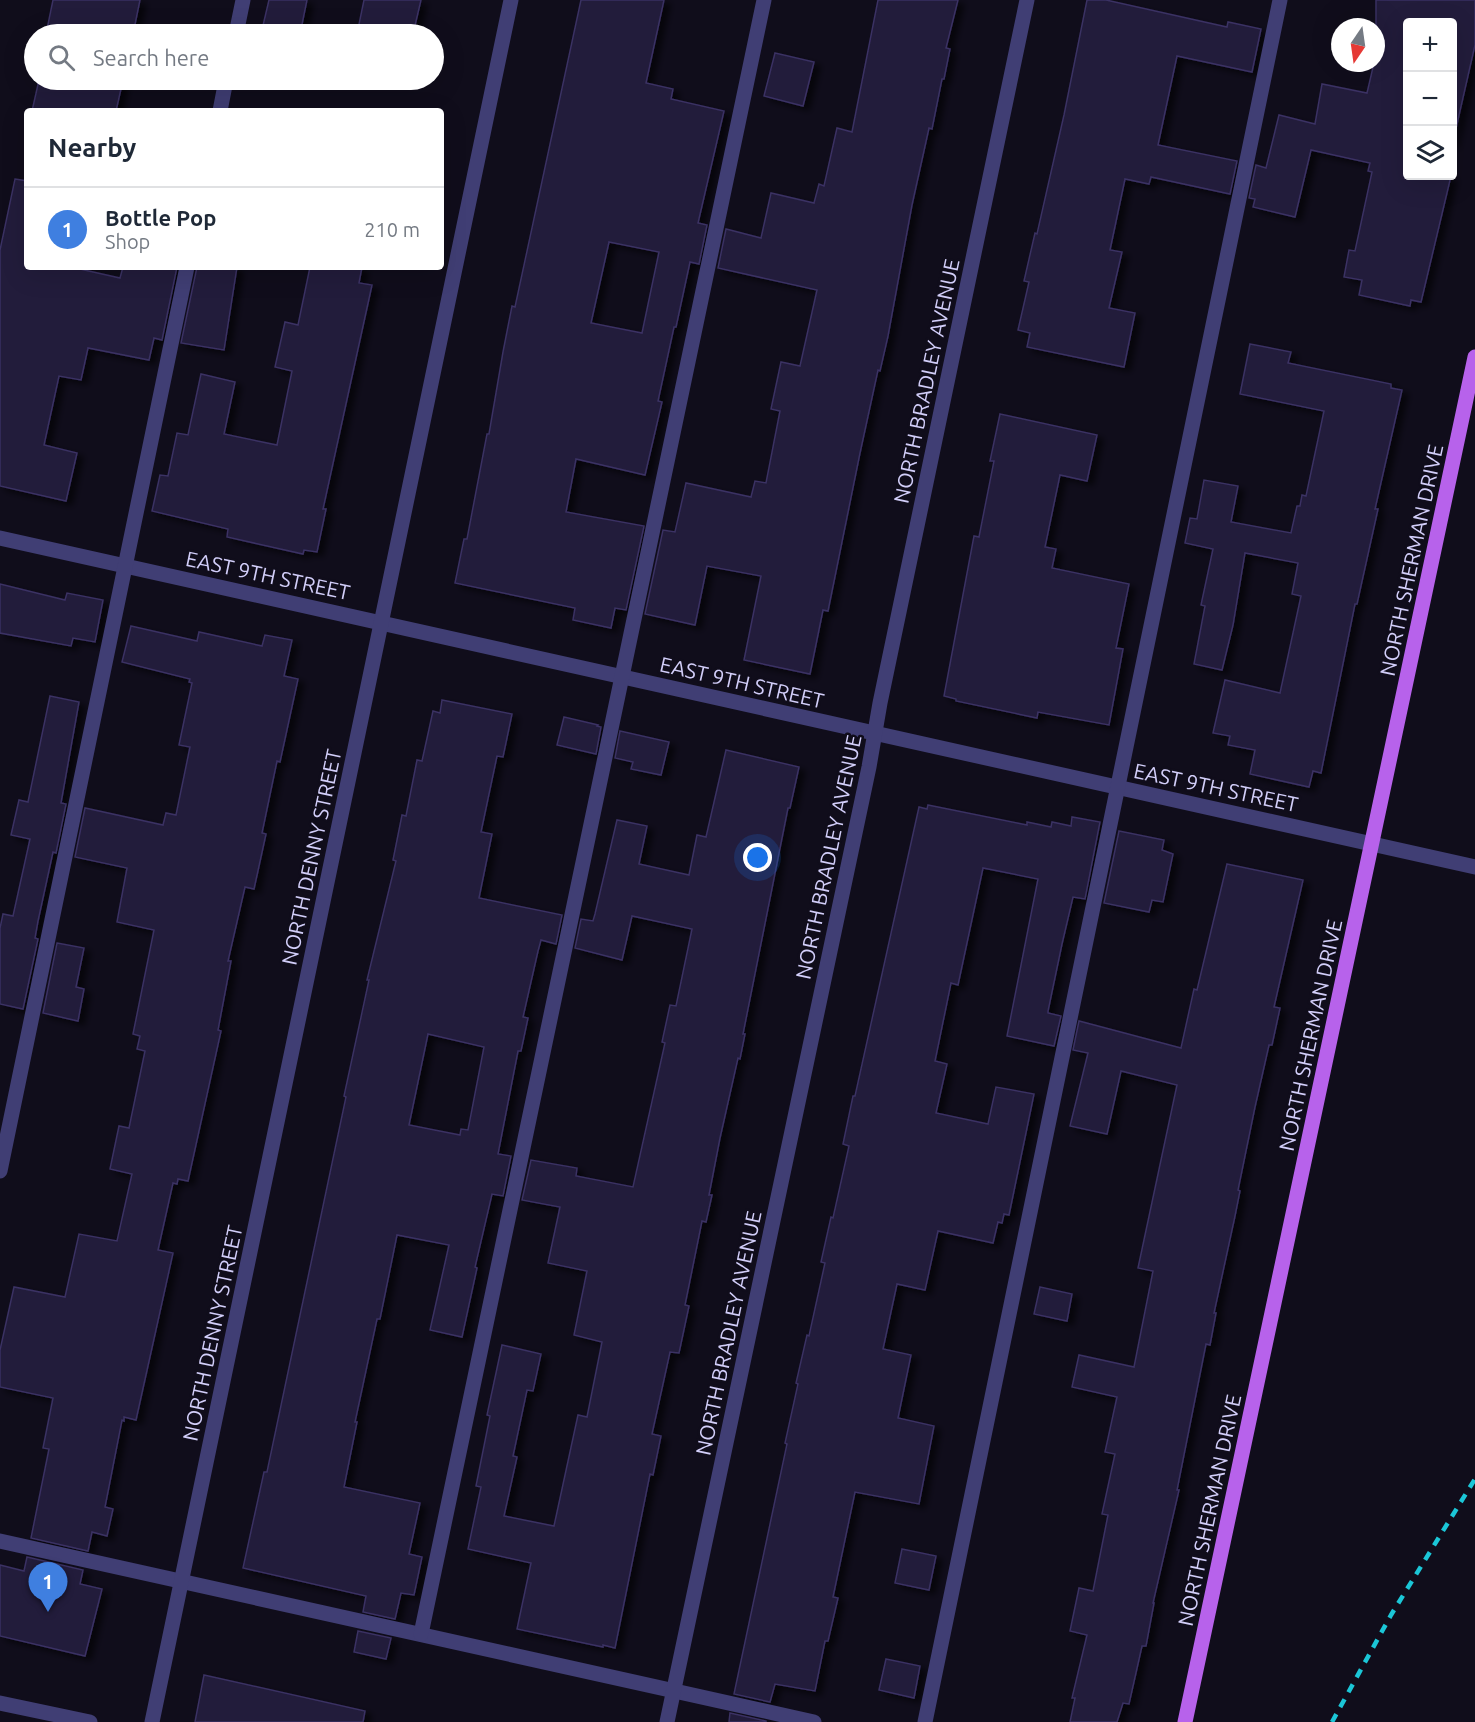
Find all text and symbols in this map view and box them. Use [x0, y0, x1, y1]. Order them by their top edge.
north arrow [1331, 18, 1385, 72]
map controls [1403, 18, 1457, 180]
button: + [1403, 18, 1457, 72]
search box [24, 24, 444, 90]
icon: search [45, 41, 78, 74]
text: Search here [93, 45, 209, 70]
button: − [1403, 72, 1457, 126]
button: layers [1403, 126, 1457, 180]
text: Nearby [48, 133, 136, 162]
text: Bottle Pop [105, 205, 216, 230]
text: 1 [62, 218, 73, 241]
text: 210 m [364, 218, 420, 241]
text: Shop [105, 230, 150, 253]
street label: NORTH BRADLEY AVENUE [888, 257, 964, 505]
street label: NORTH SHERMAN DRIVE [1375, 442, 1447, 678]
street label: EAST 9TH STREET [184, 546, 353, 604]
street label: EAST 9TH STREET [658, 651, 827, 713]
street label: NORTH BRADLEY AVENUE [790, 733, 866, 981]
street label: NORTH DENNY STREET [276, 747, 346, 967]
street label: EAST 9TH STREET [1132, 758, 1301, 816]
your location [743, 843, 772, 872]
street label: NORTH SHERMAN DRIVE [1274, 917, 1346, 1153]
street label: NORTH BRADLEY AVENUE [690, 1209, 766, 1457]
street label: NORTH DENNY STREET [177, 1223, 247, 1443]
street label: NORTH SHERMAN DRIVE [1173, 1392, 1245, 1628]
pin: 1 [28, 1562, 68, 1612]

